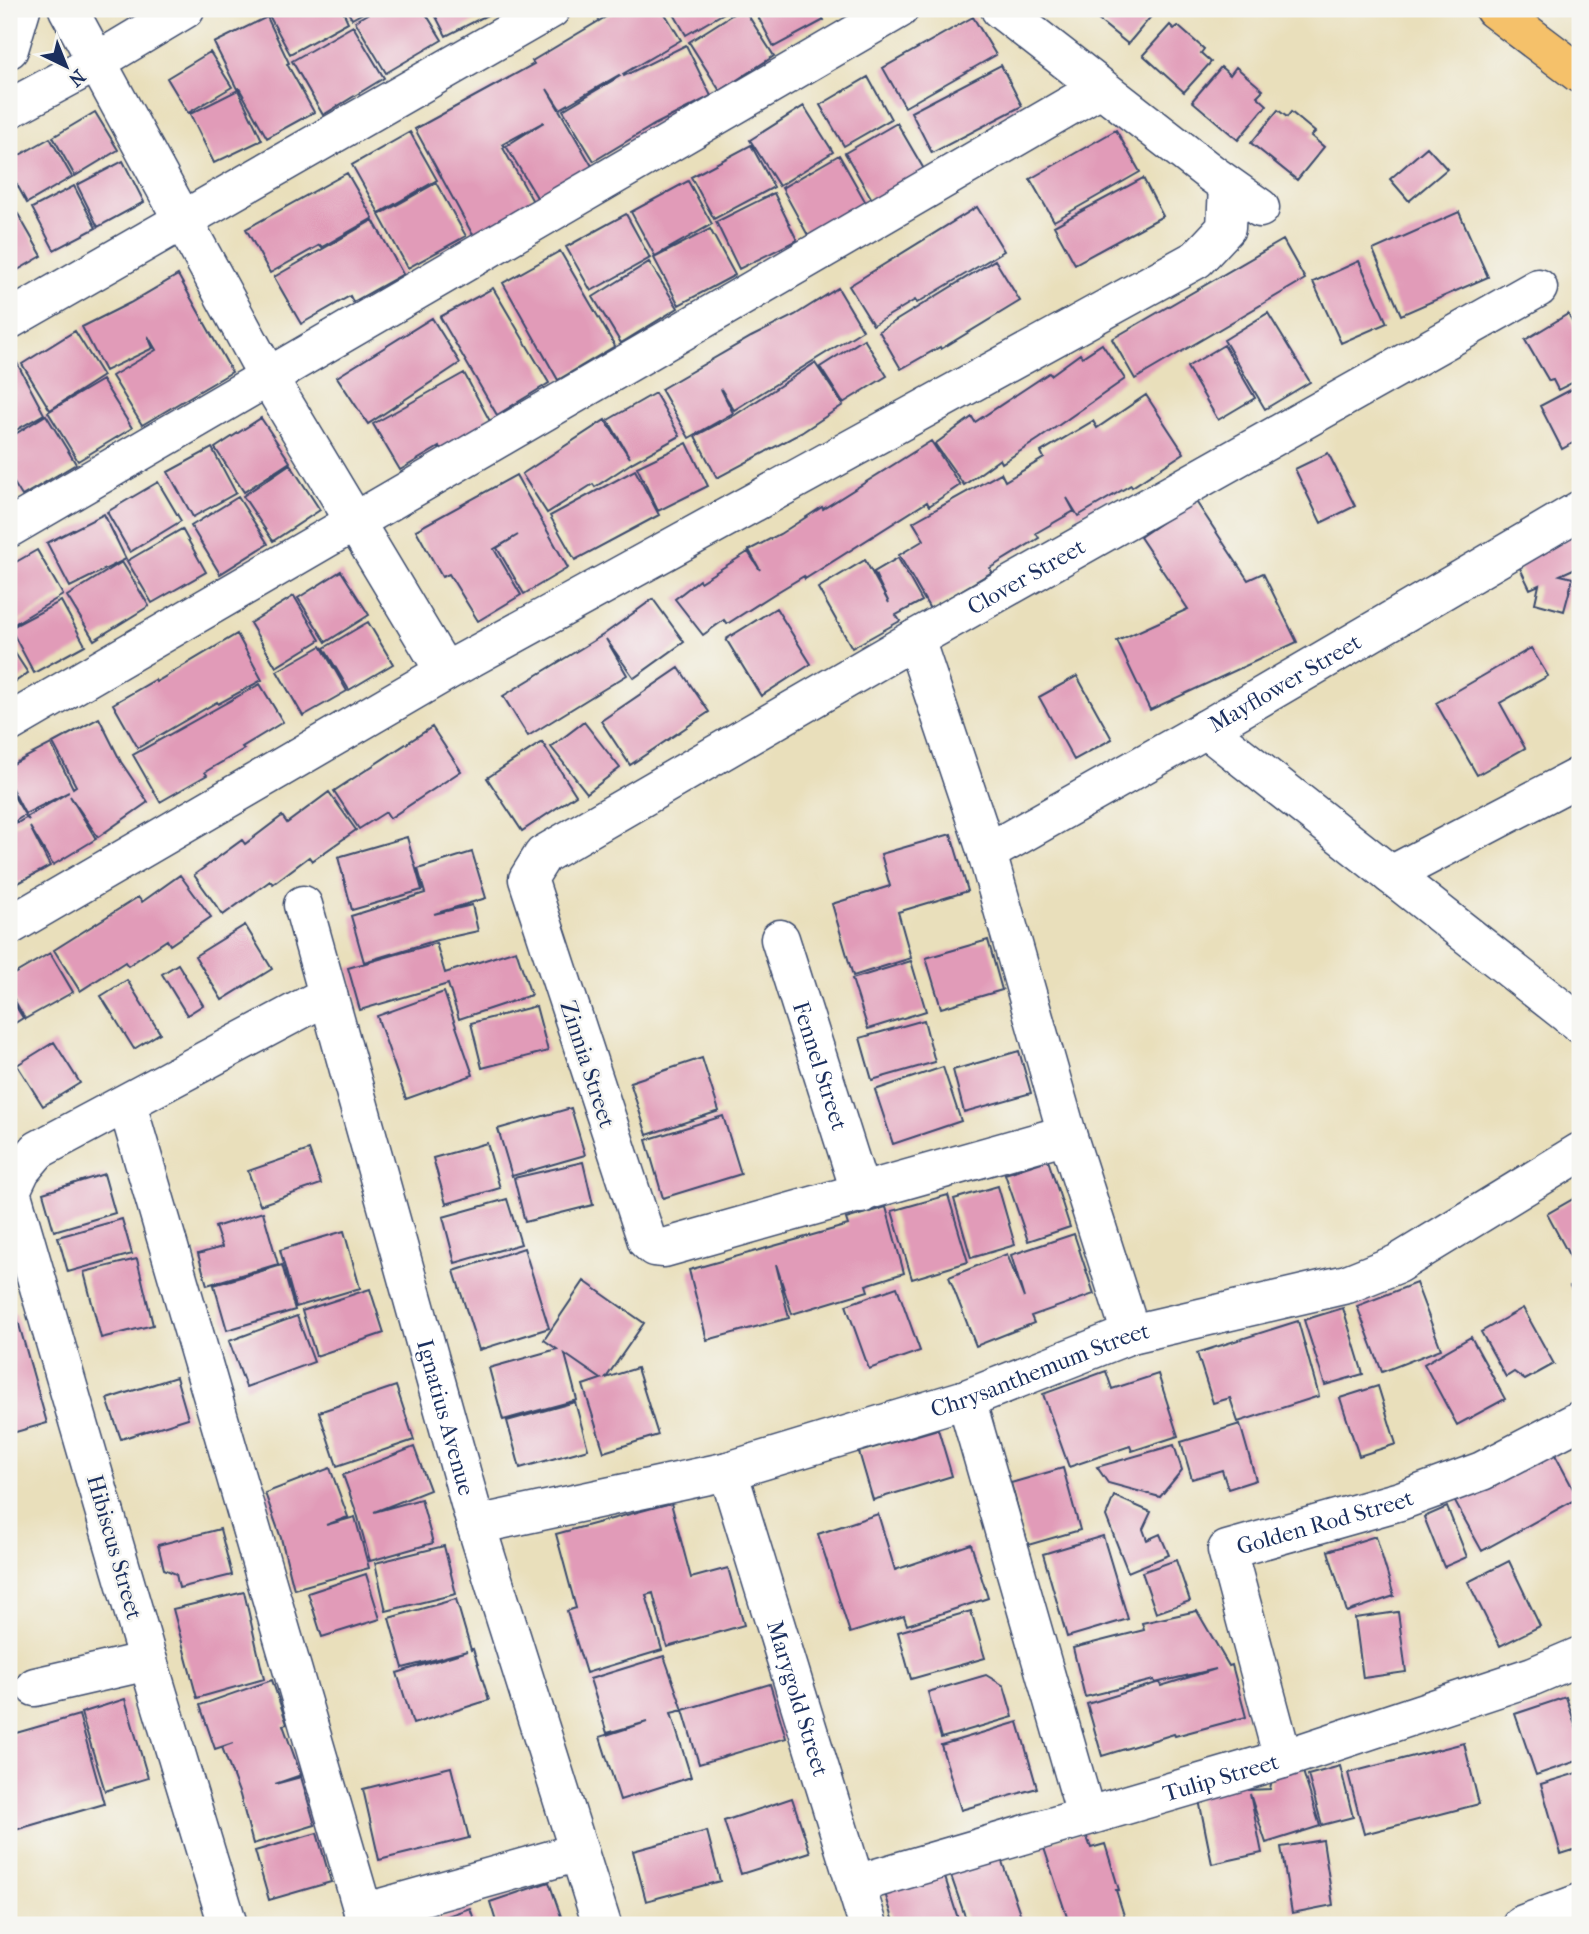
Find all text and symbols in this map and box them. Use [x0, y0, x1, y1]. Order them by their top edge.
north arrow [32, 32, 102, 102]
text: N [64, 65, 90, 91]
street label: Clover Street [963, 533, 1090, 621]
street label: Mayflower Street [1204, 628, 1366, 738]
street label: Zinnia Street [554, 997, 621, 1131]
street label: Fennel Street [787, 998, 853, 1134]
street label: Chrysanthemum Street [927, 1317, 1152, 1423]
street label: Ignatius Avenue [411, 1336, 480, 1499]
street label: Hibiscus Street [81, 1472, 148, 1623]
street label: Golden Rod Street [1233, 1484, 1417, 1561]
street label: Marygold Street [761, 1617, 834, 1780]
street label: Tulip Street [1160, 1748, 1282, 1807]

